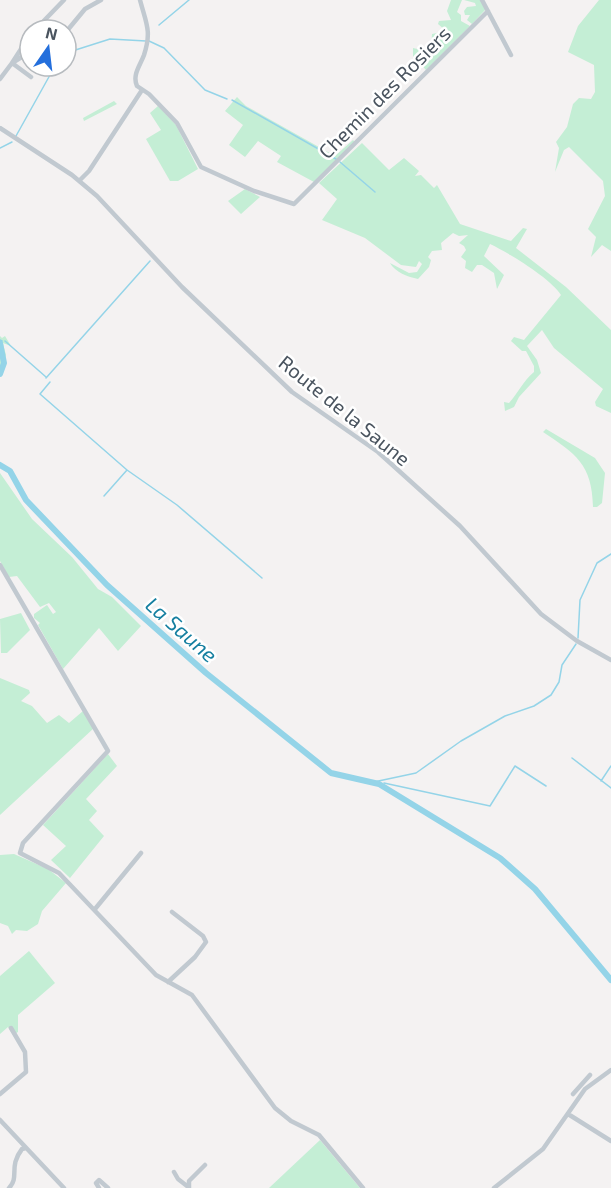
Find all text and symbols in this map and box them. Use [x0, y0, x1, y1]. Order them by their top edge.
north arrow [18, 18, 78, 78]
street label: Chemin des Rosiers [313, 21, 455, 163]
text: N [44, 22, 60, 44]
street label: Route de la Saune [275, 350, 415, 470]
water label: La Saune [141, 591, 223, 667]

